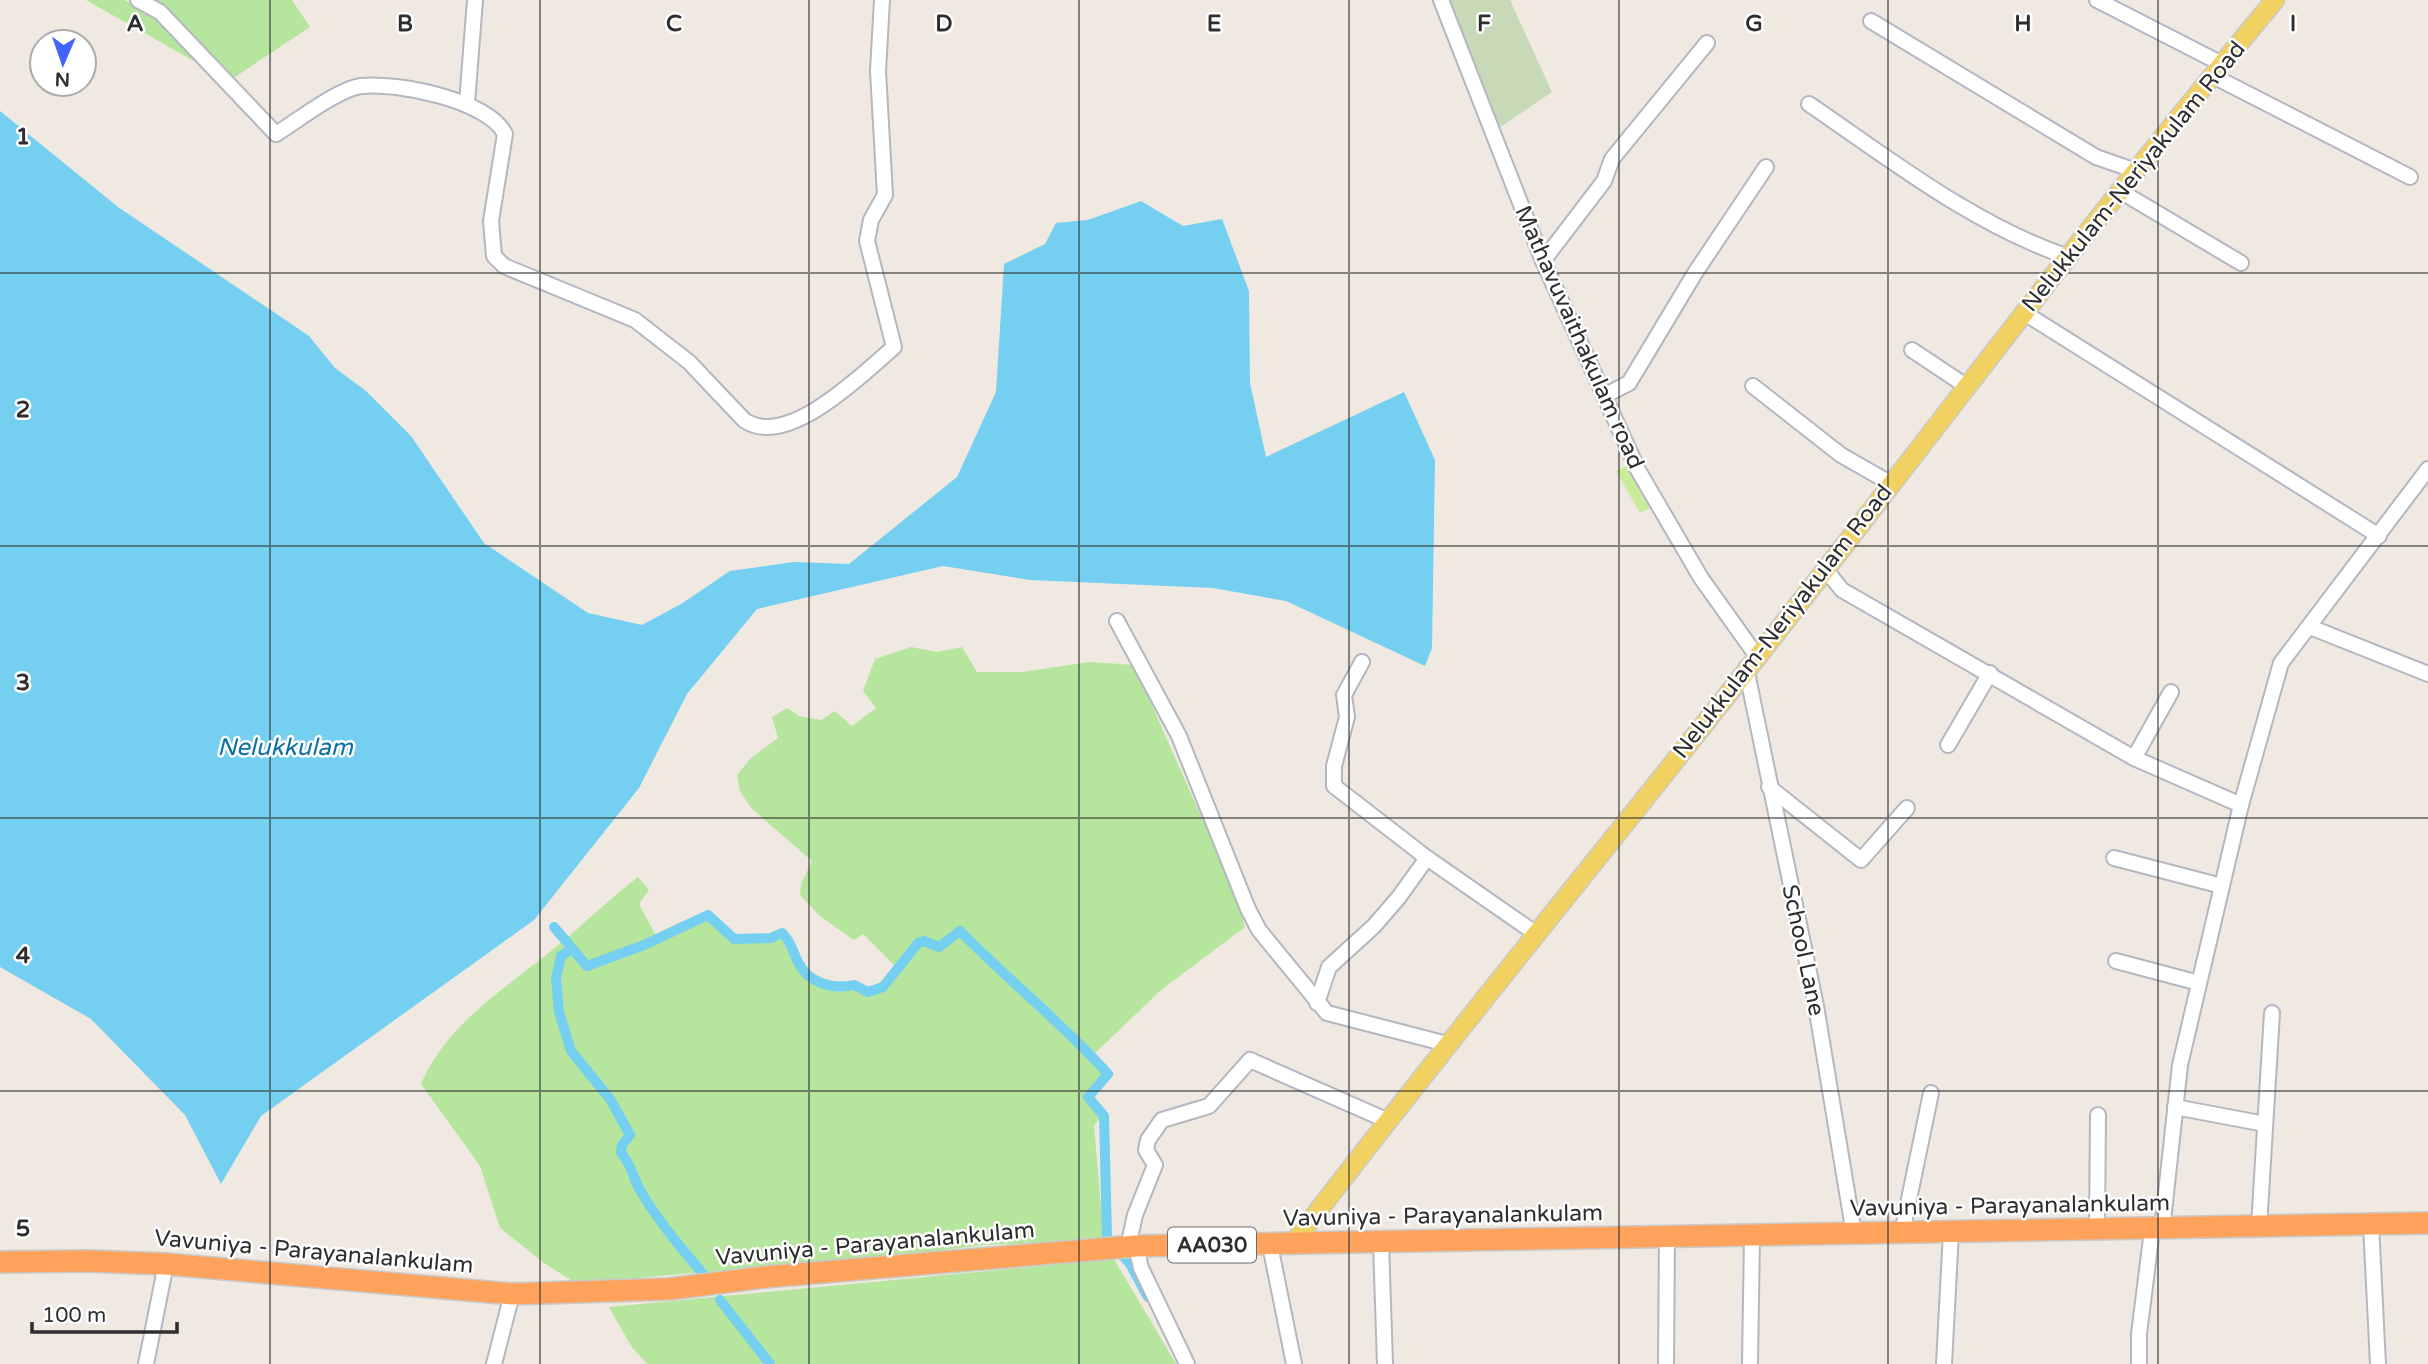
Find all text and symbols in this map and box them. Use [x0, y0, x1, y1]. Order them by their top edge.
text: A [126, 10, 144, 38]
text: B [397, 10, 413, 38]
text: C [666, 10, 682, 38]
text: D [935, 10, 953, 38]
text: E [1207, 10, 1221, 38]
text: F [1477, 10, 1491, 38]
text: G [1745, 10, 1763, 38]
text: H [2014, 10, 2032, 38]
text: I [2290, 10, 2296, 38]
north arrow [28, 28, 98, 98]
street label: Nelukkulam-Neriyakulam Road [2016, 36, 2252, 318]
text: N [54, 68, 70, 90]
text: 1 [16, 123, 30, 151]
street label: Mathavuvaithakulam road [1508, 201, 1650, 473]
text: 2 [16, 396, 30, 424]
street label: Nelukkulam-Neriyakulam Road [1667, 479, 1899, 764]
text: 3 [16, 669, 30, 697]
water label: Nelukkulam [217, 733, 354, 762]
street label: School Lane [1775, 882, 1831, 1018]
text: 4 [16, 942, 31, 970]
street label: Vavuniya - Parayanalankulam [1850, 1189, 2170, 1223]
street label: Vavuniya - Parayanalankulam [1283, 1199, 1603, 1233]
text: 5 [16, 1215, 30, 1243]
street label: Vavuniya - Parayanalankulam [714, 1216, 1036, 1272]
street label: Vavuniya - Parayanalankulam [153, 1224, 475, 1280]
road number: AA030 [1168, 1228, 1256, 1262]
scale bar [32, 1290, 177, 1334]
text: 100 m [42, 1303, 106, 1328]

